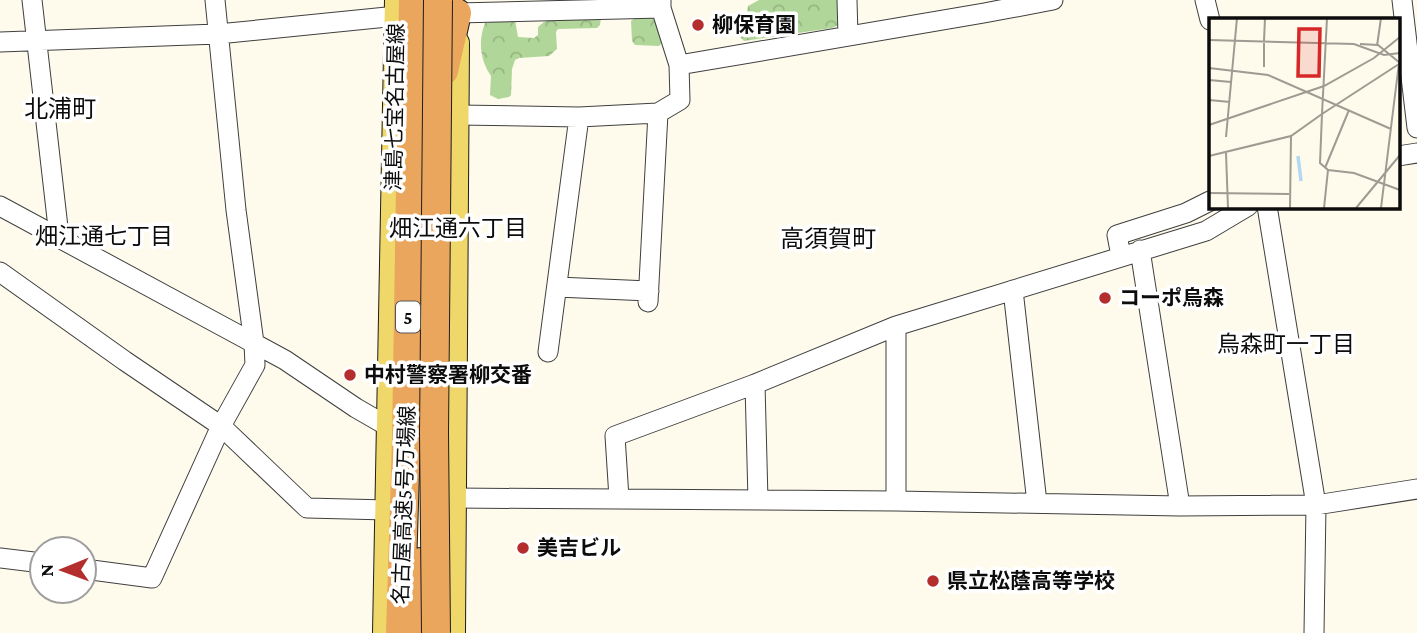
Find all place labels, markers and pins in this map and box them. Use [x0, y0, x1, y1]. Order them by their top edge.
place label: 柳保育園 [712, 13, 796, 37]
marker: 柳保育園 [690, 17, 706, 33]
place label: コーポ烏森 [1119, 286, 1224, 310]
marker: コーポ烏森 [1097, 290, 1113, 306]
place label: 中村警察署柳交番 [364, 363, 532, 387]
marker: 中村警察署柳交番 [342, 367, 358, 383]
place label: 美吉ビル [537, 536, 621, 560]
marker: 美吉ビル [515, 540, 531, 556]
place label: 県立松蔭高等学校 [947, 569, 1115, 593]
marker: 県立松蔭高等学校 [925, 573, 941, 589]

